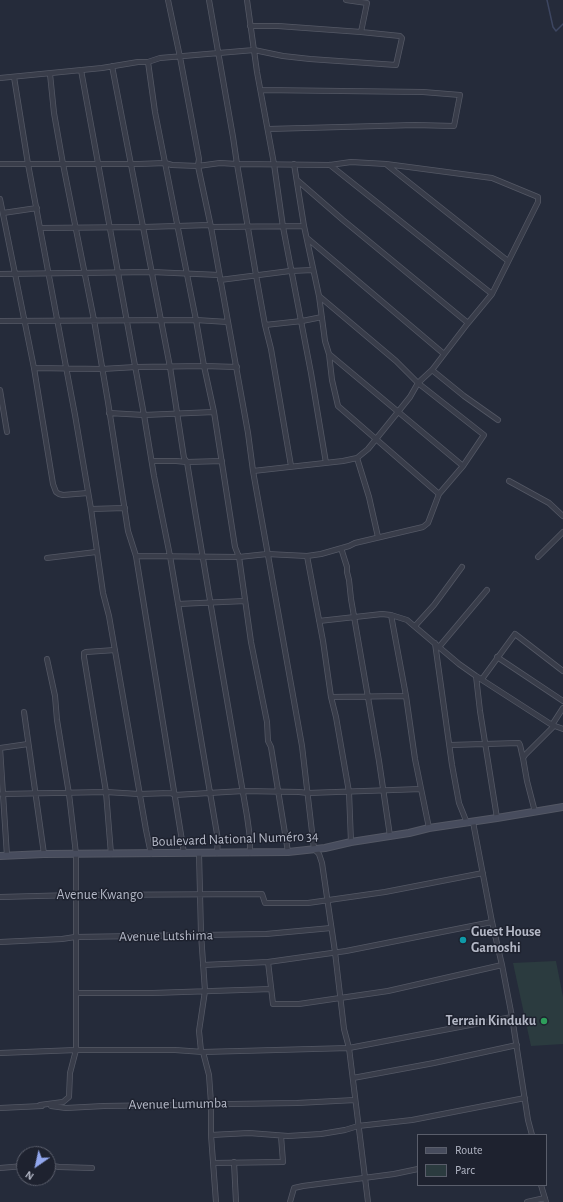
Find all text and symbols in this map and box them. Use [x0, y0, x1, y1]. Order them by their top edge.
street label: Boulevard National Numéro 34 [151, 828, 319, 850]
street label: Avenue Kwango [57, 887, 143, 903]
place label: Guest House Gamoshi [471, 924, 541, 956]
street label: Avenue Lutshima [119, 927, 213, 945]
marker: Guest House Gamoshi [458, 935, 468, 945]
place label: Terrain Kinduku [446, 1013, 536, 1029]
marker: Terrain Kinduku [539, 1016, 549, 1026]
street label: Avenue Lumumba [128, 1095, 228, 1113]
legend [417, 1134, 547, 1186]
text: Route [455, 1144, 482, 1156]
north arrow [16, 1146, 56, 1186]
text: Parc [455, 1164, 475, 1176]
text: N [23, 1169, 36, 1182]

